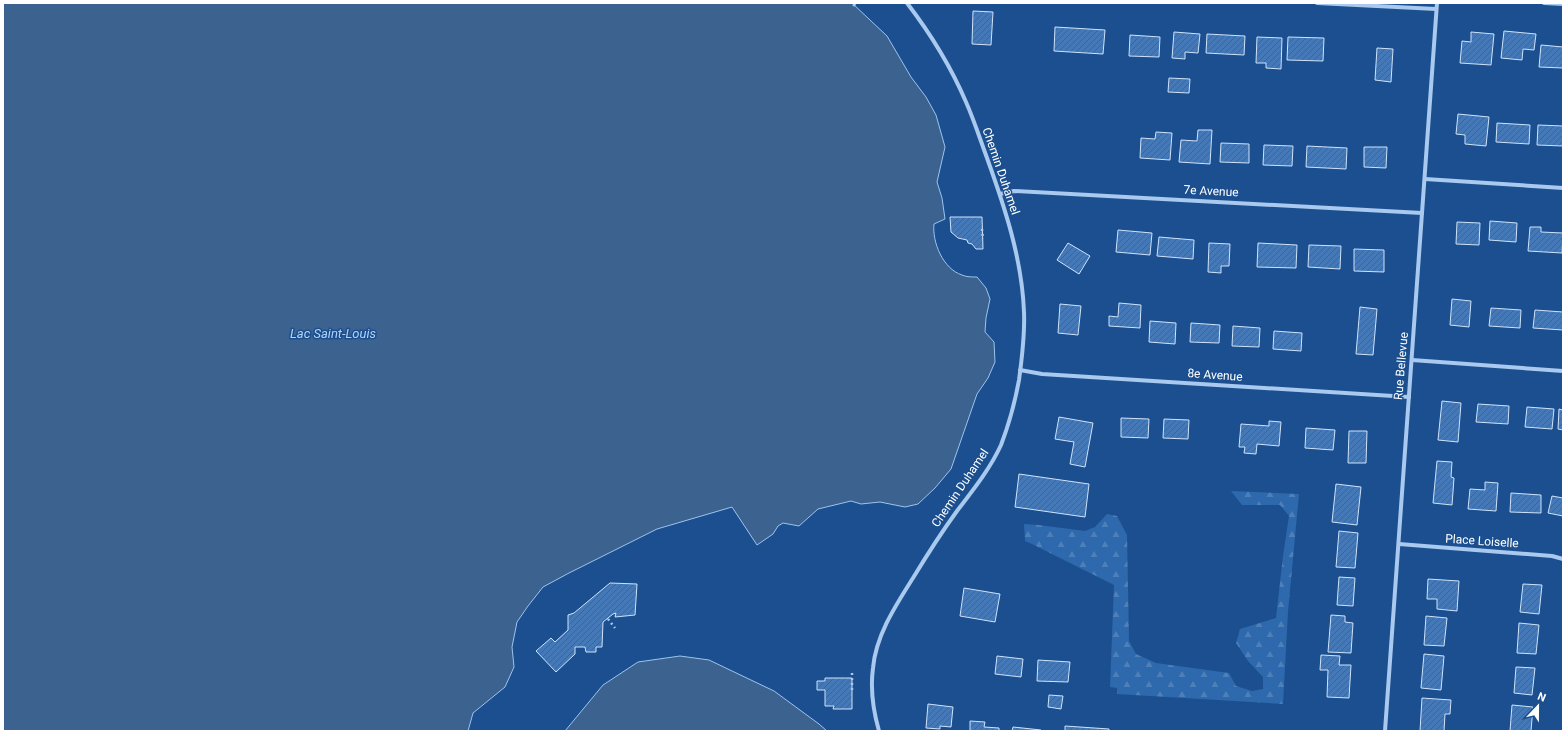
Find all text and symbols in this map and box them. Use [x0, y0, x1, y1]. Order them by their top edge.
street label: Chemin Duhamel [980, 126, 1022, 216]
street label: 7e Avenue [1183, 183, 1239, 199]
water label: Lac Saint-Louis [290, 326, 376, 341]
street label: Rue Bellevue [1391, 331, 1411, 401]
street label: 8e Avenue [1187, 366, 1243, 384]
street label: Chemin Duhamel [929, 446, 991, 530]
street label: Place Loiselle [1445, 531, 1519, 551]
north arrow [1518, 686, 1558, 726]
text: N [1536, 690, 1548, 705]

